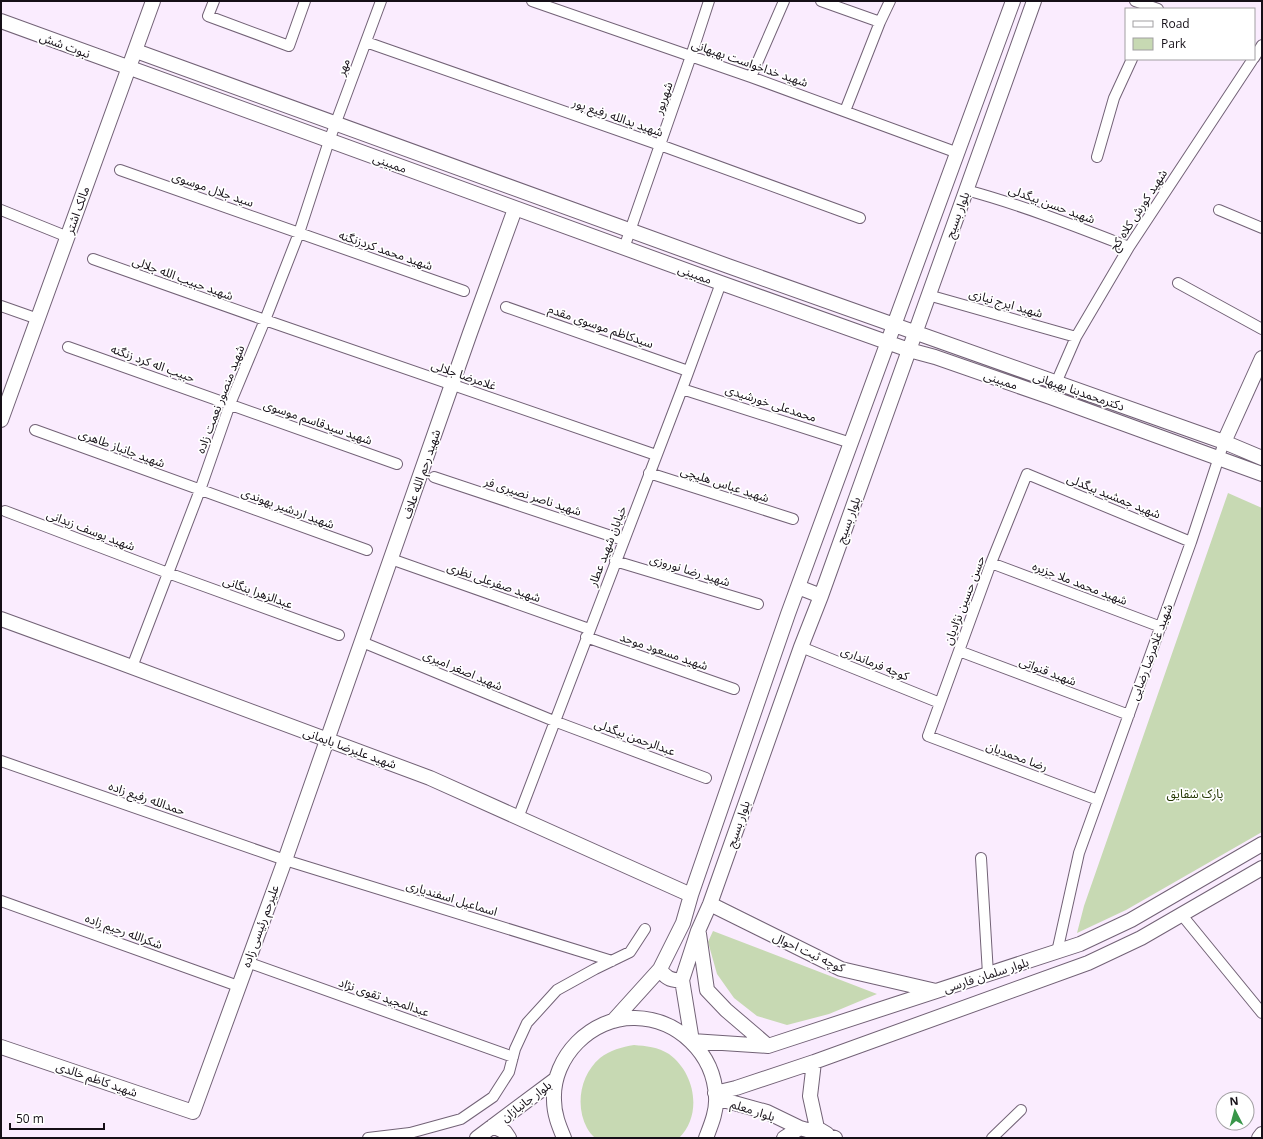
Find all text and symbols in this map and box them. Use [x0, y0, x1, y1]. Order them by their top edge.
legend [1125, 8, 1255, 60]
text: Road [1161, 15, 1190, 32]
street label: نبوت شش [37, 28, 93, 62]
street label: شهید خداخواست بهبهانی [690, 35, 810, 91]
text: Park [1161, 35, 1187, 52]
street label: مهر [332, 56, 354, 79]
street label: شهریور [649, 79, 676, 118]
street label: شهید یدالله رفیع پور [569, 93, 666, 141]
street label: ممبینی [371, 149, 409, 177]
street label: شهید کورش کلاه کج [1105, 166, 1172, 255]
street label: سید جلال موسوی [170, 167, 256, 211]
street label: شهید حسن بیگدلی [1006, 180, 1098, 228]
street label: مالک اشتر [60, 184, 93, 237]
street label: بلوار بسیج [941, 189, 974, 241]
street label: شهید محمد کردزنگنه [337, 226, 435, 274]
street label: شهید حبیب الله جلالی [130, 252, 236, 304]
street label: ممبینی [676, 260, 714, 288]
street label: شهید ایرج نیازی [967, 284, 1045, 323]
street label: سیدکاظم موسوی مقدم [546, 300, 656, 353]
street label: حبیب اله کرد زنگنه [109, 340, 197, 386]
street label: شهید منصور نعمت زاده [192, 342, 248, 456]
street label: غلامرضا جلالی [429, 356, 499, 394]
street label: ممبینی [982, 366, 1020, 394]
street label: دکترمحمدبنا بهبهانی [1031, 367, 1127, 415]
street label: محمدعلی خورشیدی [723, 380, 819, 426]
street label: شهید سیدقاسم موسوی [261, 395, 375, 450]
street label: شهید جانباز طاهری [76, 424, 168, 472]
street label: شهید رحم الله علاف [398, 427, 445, 521]
street label: شهید عباس هلیچی [679, 462, 771, 506]
street label: شهید جمشید بیگدلی [1065, 469, 1163, 523]
street label: شهید ناصر نصیری فر [481, 472, 584, 520]
street label: شهید اردشیر بهوندی [239, 483, 337, 533]
street label: بلوار بسیج [832, 494, 865, 546]
street label: خیابان شهید عطار [583, 503, 630, 590]
street label: شهید یوسف زیدانی [44, 505, 138, 555]
street label: شهید رضا نوروزی [648, 550, 732, 590]
street label: حسن حسین نژادیان [939, 553, 989, 647]
street label: شهید محمد ملا جزیره [1030, 557, 1130, 609]
street label: شهید صفرعلی نظری [445, 558, 543, 606]
street label: عبدالزهرا بنگانی [221, 572, 295, 612]
street label: شهید غلامرضا رضایی [1126, 601, 1176, 703]
street label: شهید مسعود موحد [618, 628, 710, 674]
street label: کوچه فرمانداری [838, 642, 913, 685]
street label: شهید اصغر امیری [421, 646, 505, 694]
street label: شهید قنواتی [1017, 652, 1079, 690]
street label: عبدالرحمن بیگدلی [592, 715, 678, 759]
street label: شهید علیرضا بایمانی [301, 723, 399, 773]
street label: رضا محمدیان [984, 737, 1050, 775]
street label: حمدالله رفیع زاده [106, 777, 188, 820]
park label: پارک شقایق [1167, 785, 1223, 802]
street label: بلوار بسیج [722, 798, 755, 850]
street label: اسماعیل اسفندیاری [404, 876, 500, 920]
street label: علیرحم رئیسی زاده [237, 882, 284, 970]
street label: شکرالله رحیم زاده [83, 909, 165, 954]
street label: کوچه ثبت احوال [770, 928, 849, 977]
street label: بلوار سلمان فارسی [941, 953, 1031, 997]
street label: عبدالمجید تقوی نژاد [336, 974, 432, 1020]
street label: شهید کاظم خالدی [54, 1057, 140, 1102]
street label: بلوار جانبازان [497, 1076, 555, 1126]
north arrow [1215, 1091, 1255, 1131]
text: N [1229, 1093, 1239, 1108]
street label: بلوار معلم [728, 1095, 777, 1126]
scale bar [10, 1105, 104, 1131]
text: 50 m [16, 1110, 44, 1127]

